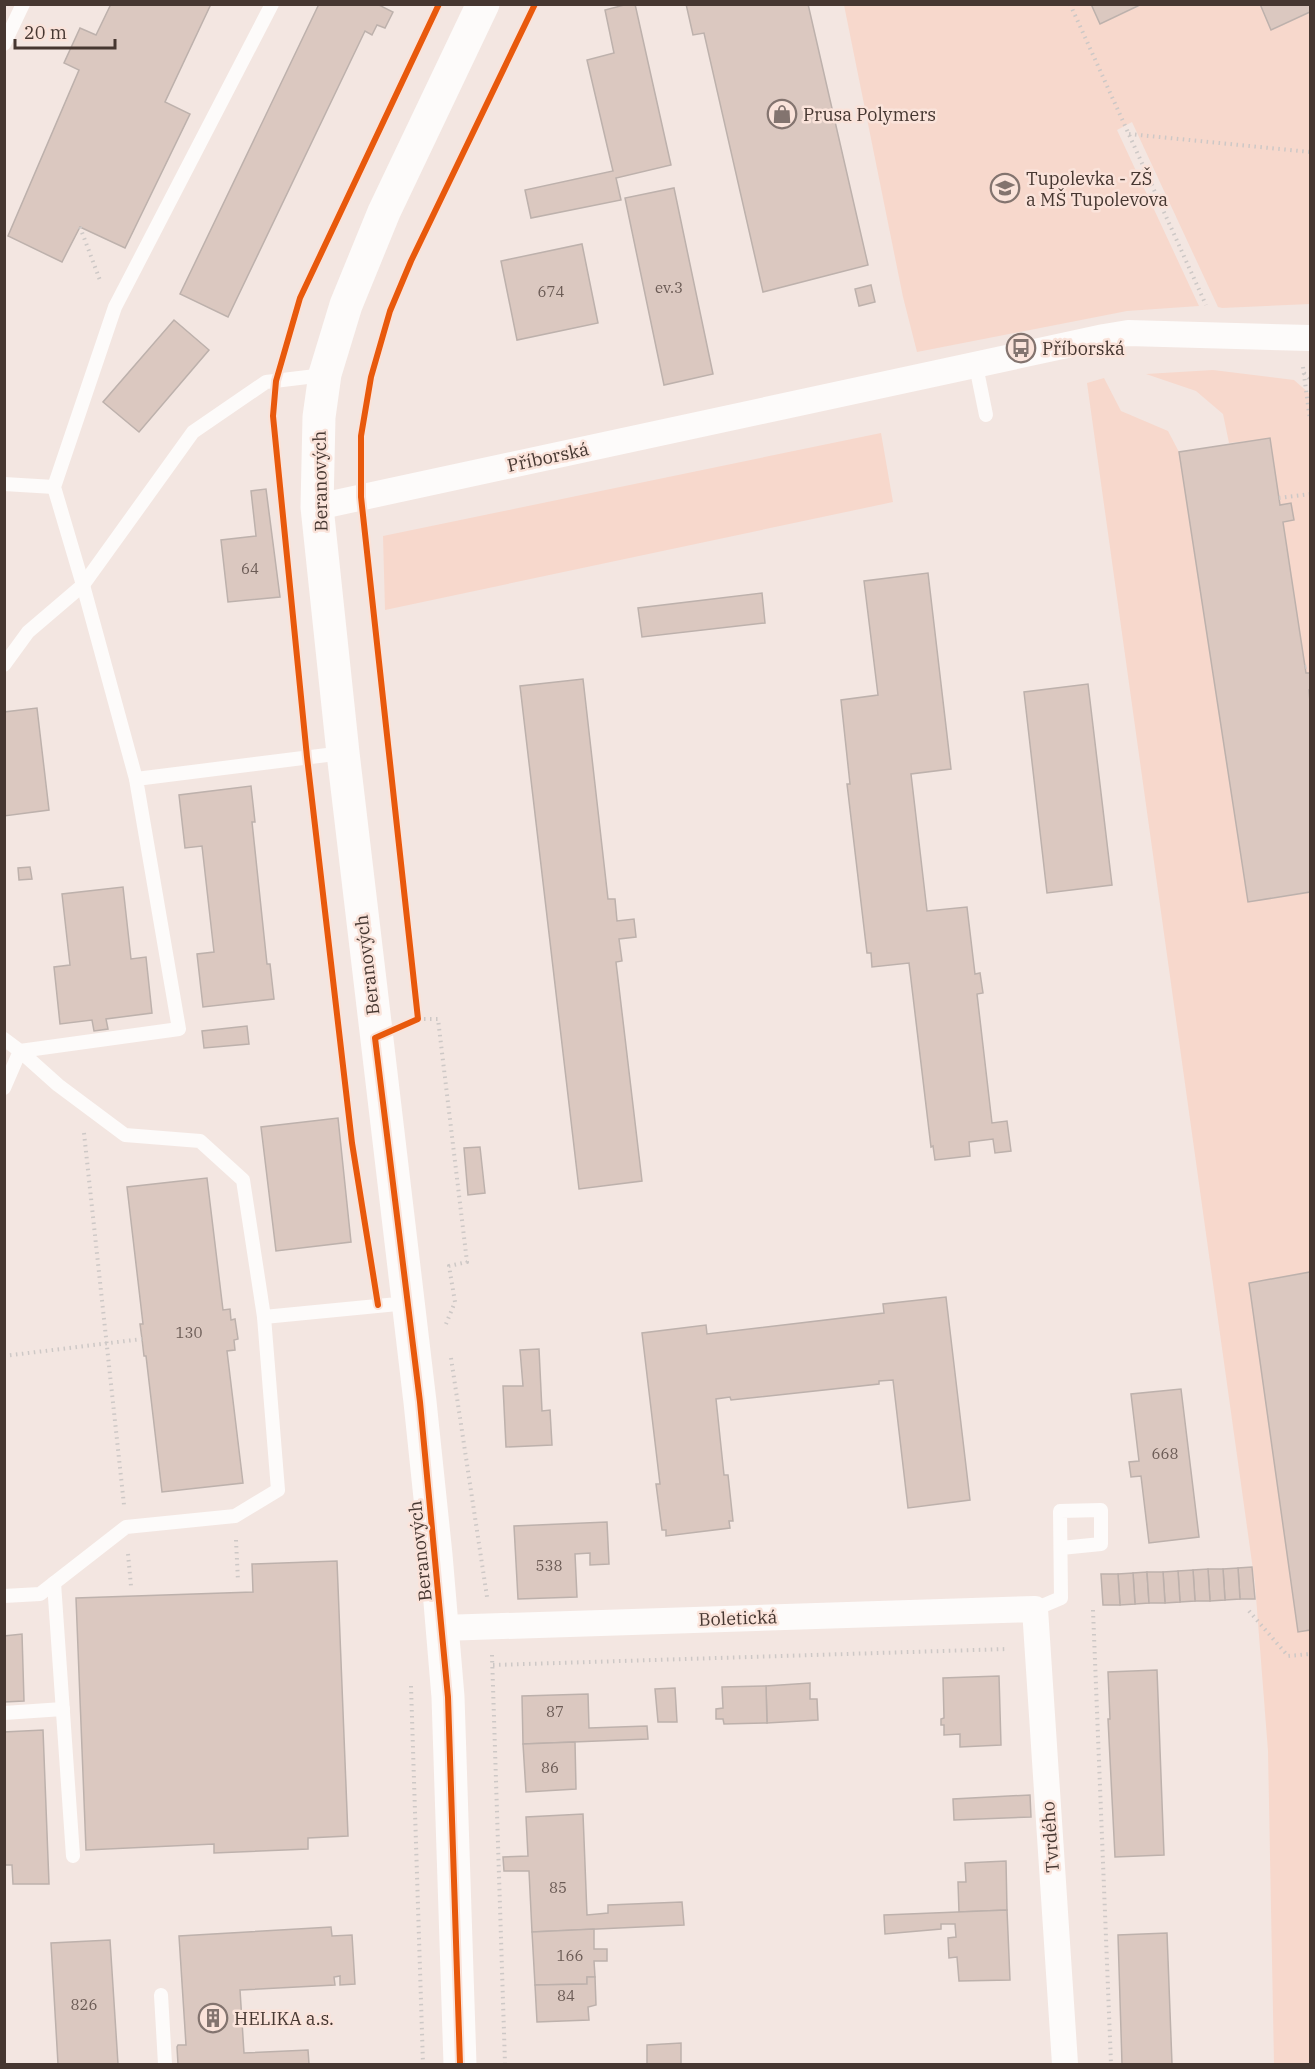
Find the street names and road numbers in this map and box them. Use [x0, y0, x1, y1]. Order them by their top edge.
street label: Beranových [308, 430, 332, 532]
street label: Příborská [505, 437, 591, 477]
street label: Beranových [349, 913, 385, 1017]
street label: Beranových [403, 1500, 437, 1602]
street label: Boletická [698, 1605, 778, 1631]
street label: Tvrdého [1036, 1801, 1064, 1873]

